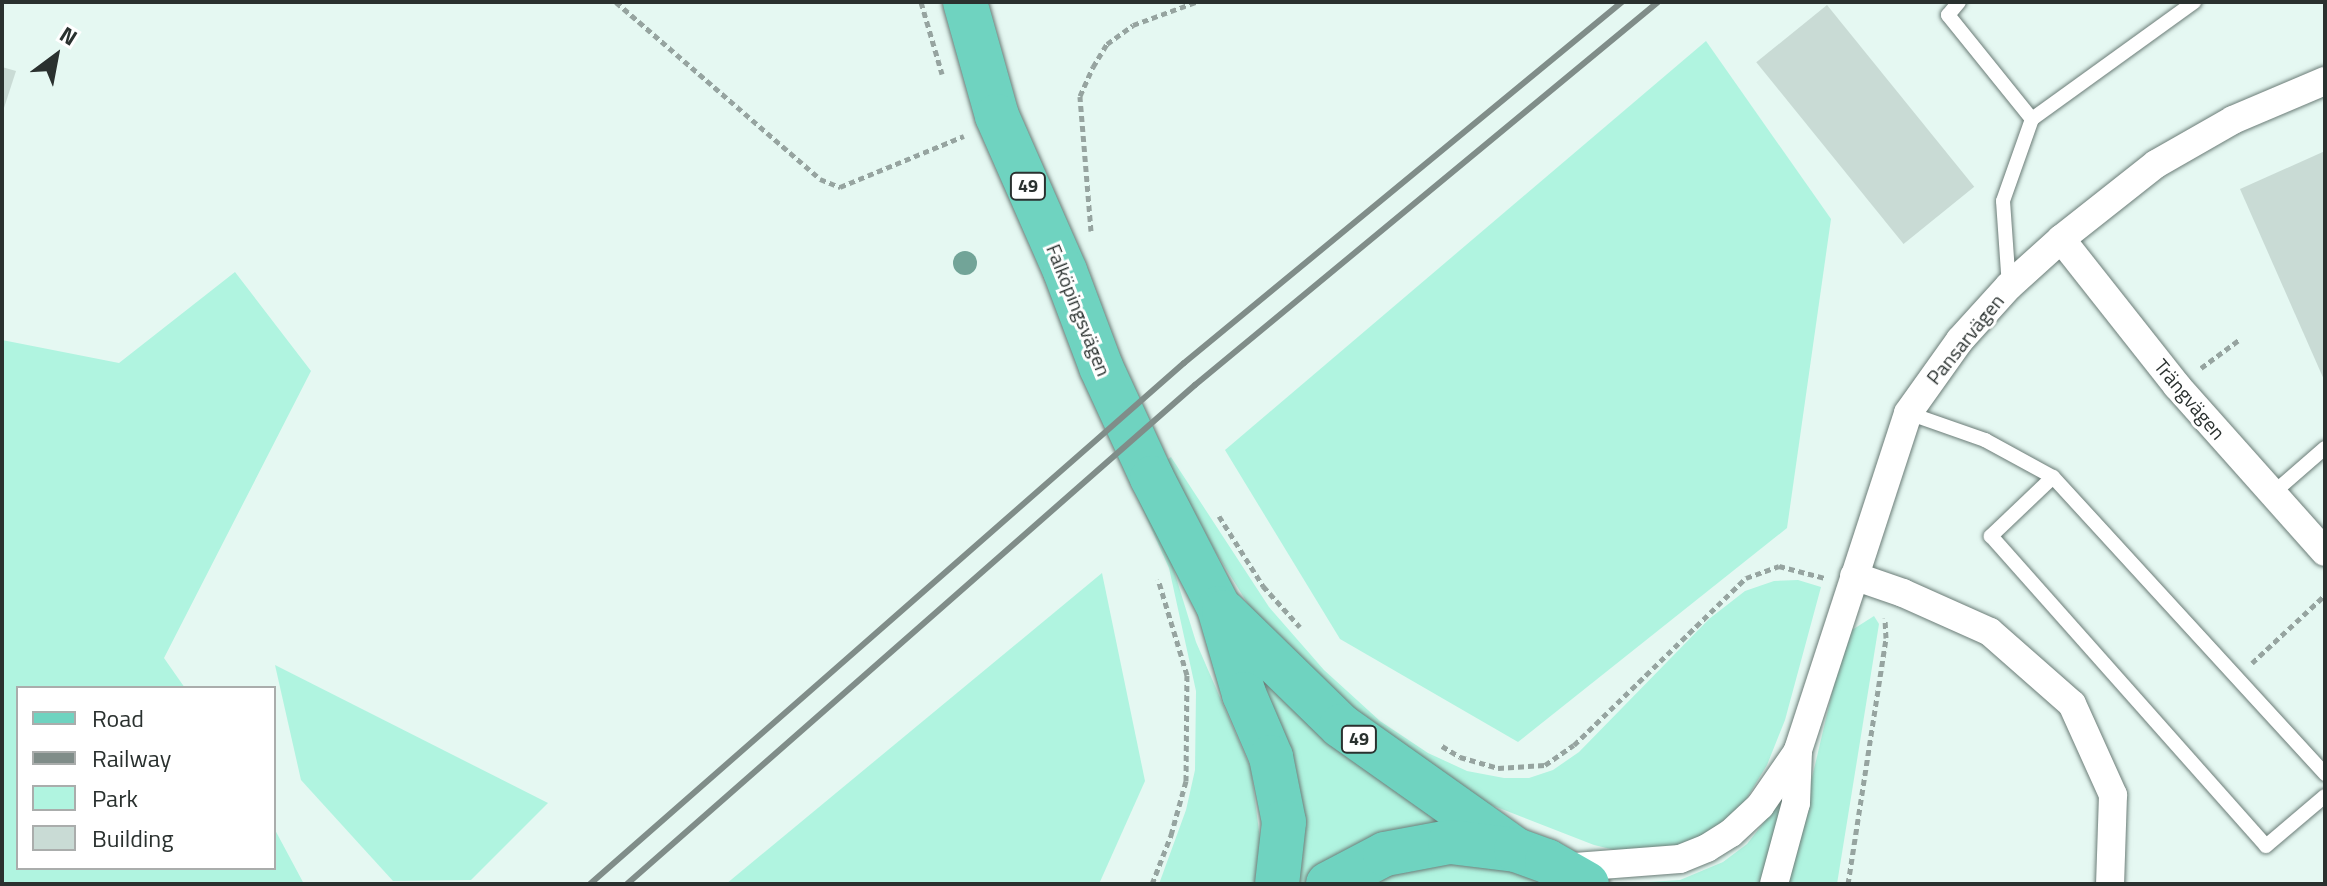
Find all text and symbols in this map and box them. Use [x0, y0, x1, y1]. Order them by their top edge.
north arrow [16, 16, 96, 96]
text: N [53, 17, 84, 54]
road number: 49 [1008, 172, 1048, 200]
street label: Falköpingsvägen [1042, 241, 1116, 379]
street label: Pansarvägen [1921, 289, 2009, 389]
street label: Trängvägen [2150, 354, 2230, 444]
legend [16, 686, 276, 870]
text: Road [92, 700, 144, 736]
road number: 49 [1339, 725, 1379, 753]
text: Railway [92, 740, 171, 776]
text: Park [92, 780, 138, 816]
text: Building [92, 820, 174, 856]

